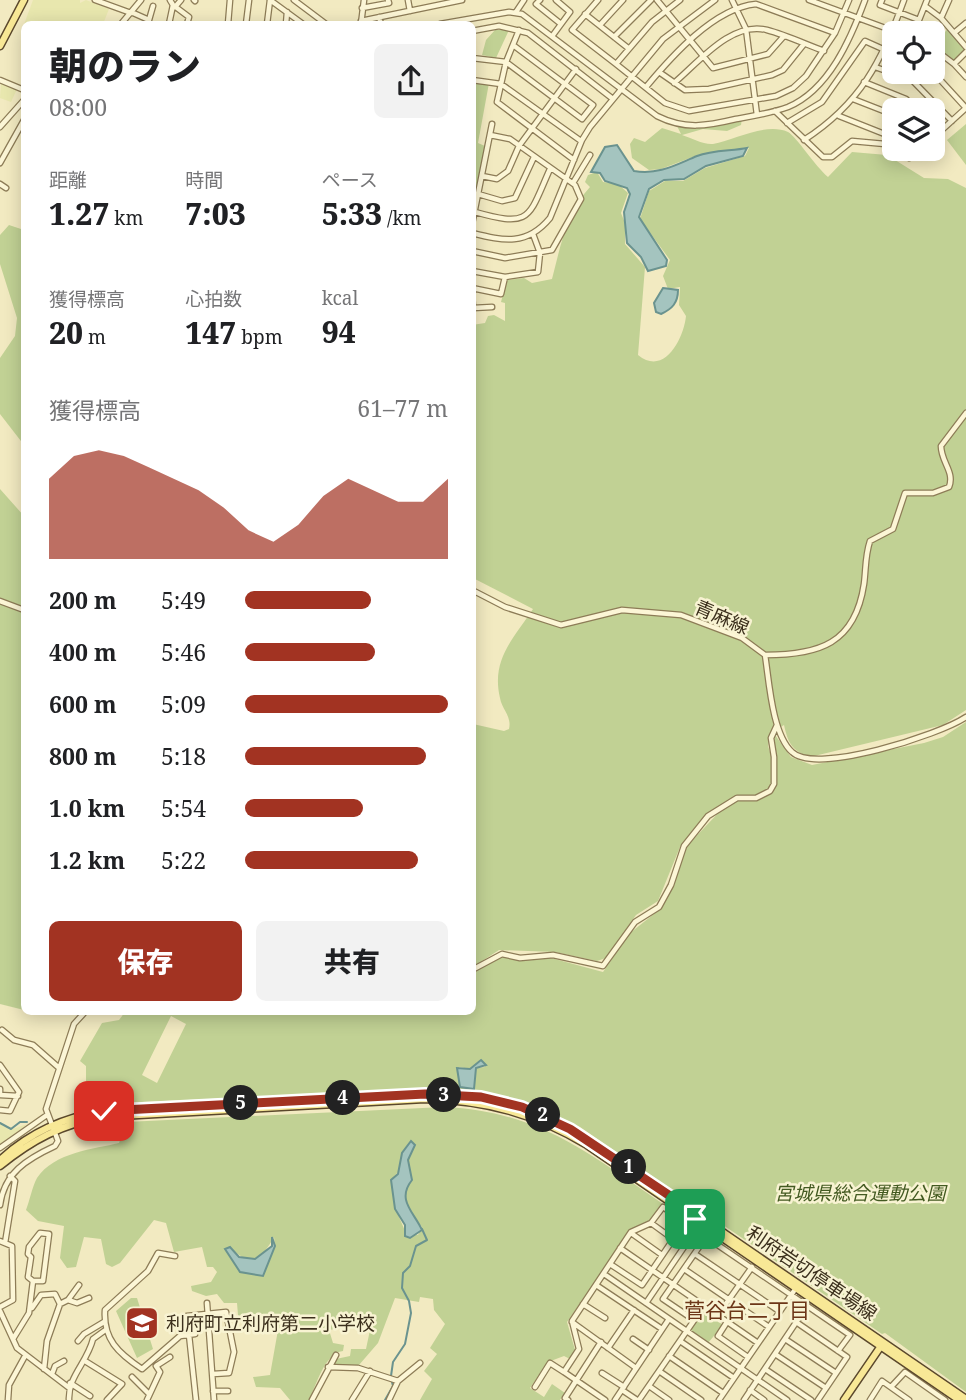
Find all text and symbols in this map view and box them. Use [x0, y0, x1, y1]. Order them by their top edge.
map controls [882, 21, 945, 161]
button: locate [882, 21, 945, 84]
text: 朝のラン [49, 39, 201, 91]
button: share [374, 44, 448, 118]
text: 08:00 [49, 91, 107, 123]
button: layers [882, 98, 945, 161]
text: 距離 [49, 167, 87, 193]
text: 時間 [185, 167, 223, 193]
text: ペース [322, 167, 378, 193]
text: 1.27 [49, 193, 109, 234]
text: 7:03 [185, 193, 246, 234]
text: 5:33 [322, 193, 382, 234]
text: km [109, 205, 143, 231]
text: /km [382, 205, 422, 231]
text: kcal [322, 285, 358, 311]
text: 獲得標高 [49, 286, 125, 312]
text: 心拍数 [185, 286, 242, 312]
text: 94 [322, 311, 356, 352]
text: 20 [49, 312, 83, 353]
text: 147 [185, 312, 236, 353]
text: m [83, 324, 106, 350]
text: bpm [236, 324, 283, 350]
text: 61–77 m [357, 392, 448, 424]
text: 獲得標高 [49, 394, 141, 426]
text: 200 m [49, 584, 117, 616]
text: 5:49 [161, 584, 206, 616]
street label: 青麻線 [691, 594, 753, 640]
text: 400 m [49, 636, 117, 668]
text: 5:46 [161, 636, 206, 668]
text: 600 m [49, 688, 117, 720]
text: 5:09 [161, 688, 206, 720]
text: 800 m [49, 740, 117, 772]
text: 5:18 [161, 740, 206, 772]
text: 1.0 km [49, 792, 125, 824]
text: 5:54 [161, 792, 206, 824]
text: 1.2 km [49, 844, 125, 876]
text: 5:22 [161, 844, 206, 876]
button: 保存 [49, 921, 242, 1001]
button: 共有 [256, 921, 448, 1001]
pin: 3 [426, 1078, 462, 1112]
pin: 4 [326, 1080, 360, 1116]
pin [74, 1081, 134, 1141]
text: 3 [438, 1081, 449, 1107]
text: 4 [337, 1084, 348, 1110]
pin: 5 [224, 1086, 258, 1120]
text: 5 [235, 1089, 246, 1115]
icon: check [85, 1092, 123, 1130]
pin: 2 [526, 1098, 560, 1132]
text: 2 [537, 1101, 548, 1127]
pin: 1 [612, 1150, 646, 1184]
text: 1 [623, 1153, 634, 1179]
park label: 宮城県総合運動公園 [774, 1180, 948, 1206]
pin [665, 1189, 725, 1249]
icon: arrive [676, 1200, 714, 1238]
street label: 利府岩切停車場線 [742, 1220, 882, 1326]
district label: 菅谷台二丁目 [684, 1296, 810, 1324]
school or university icon: 利府町立利府第二小学校 [123, 1304, 161, 1342]
place label: 利府町立利府第二小学校 [166, 1310, 375, 1336]

